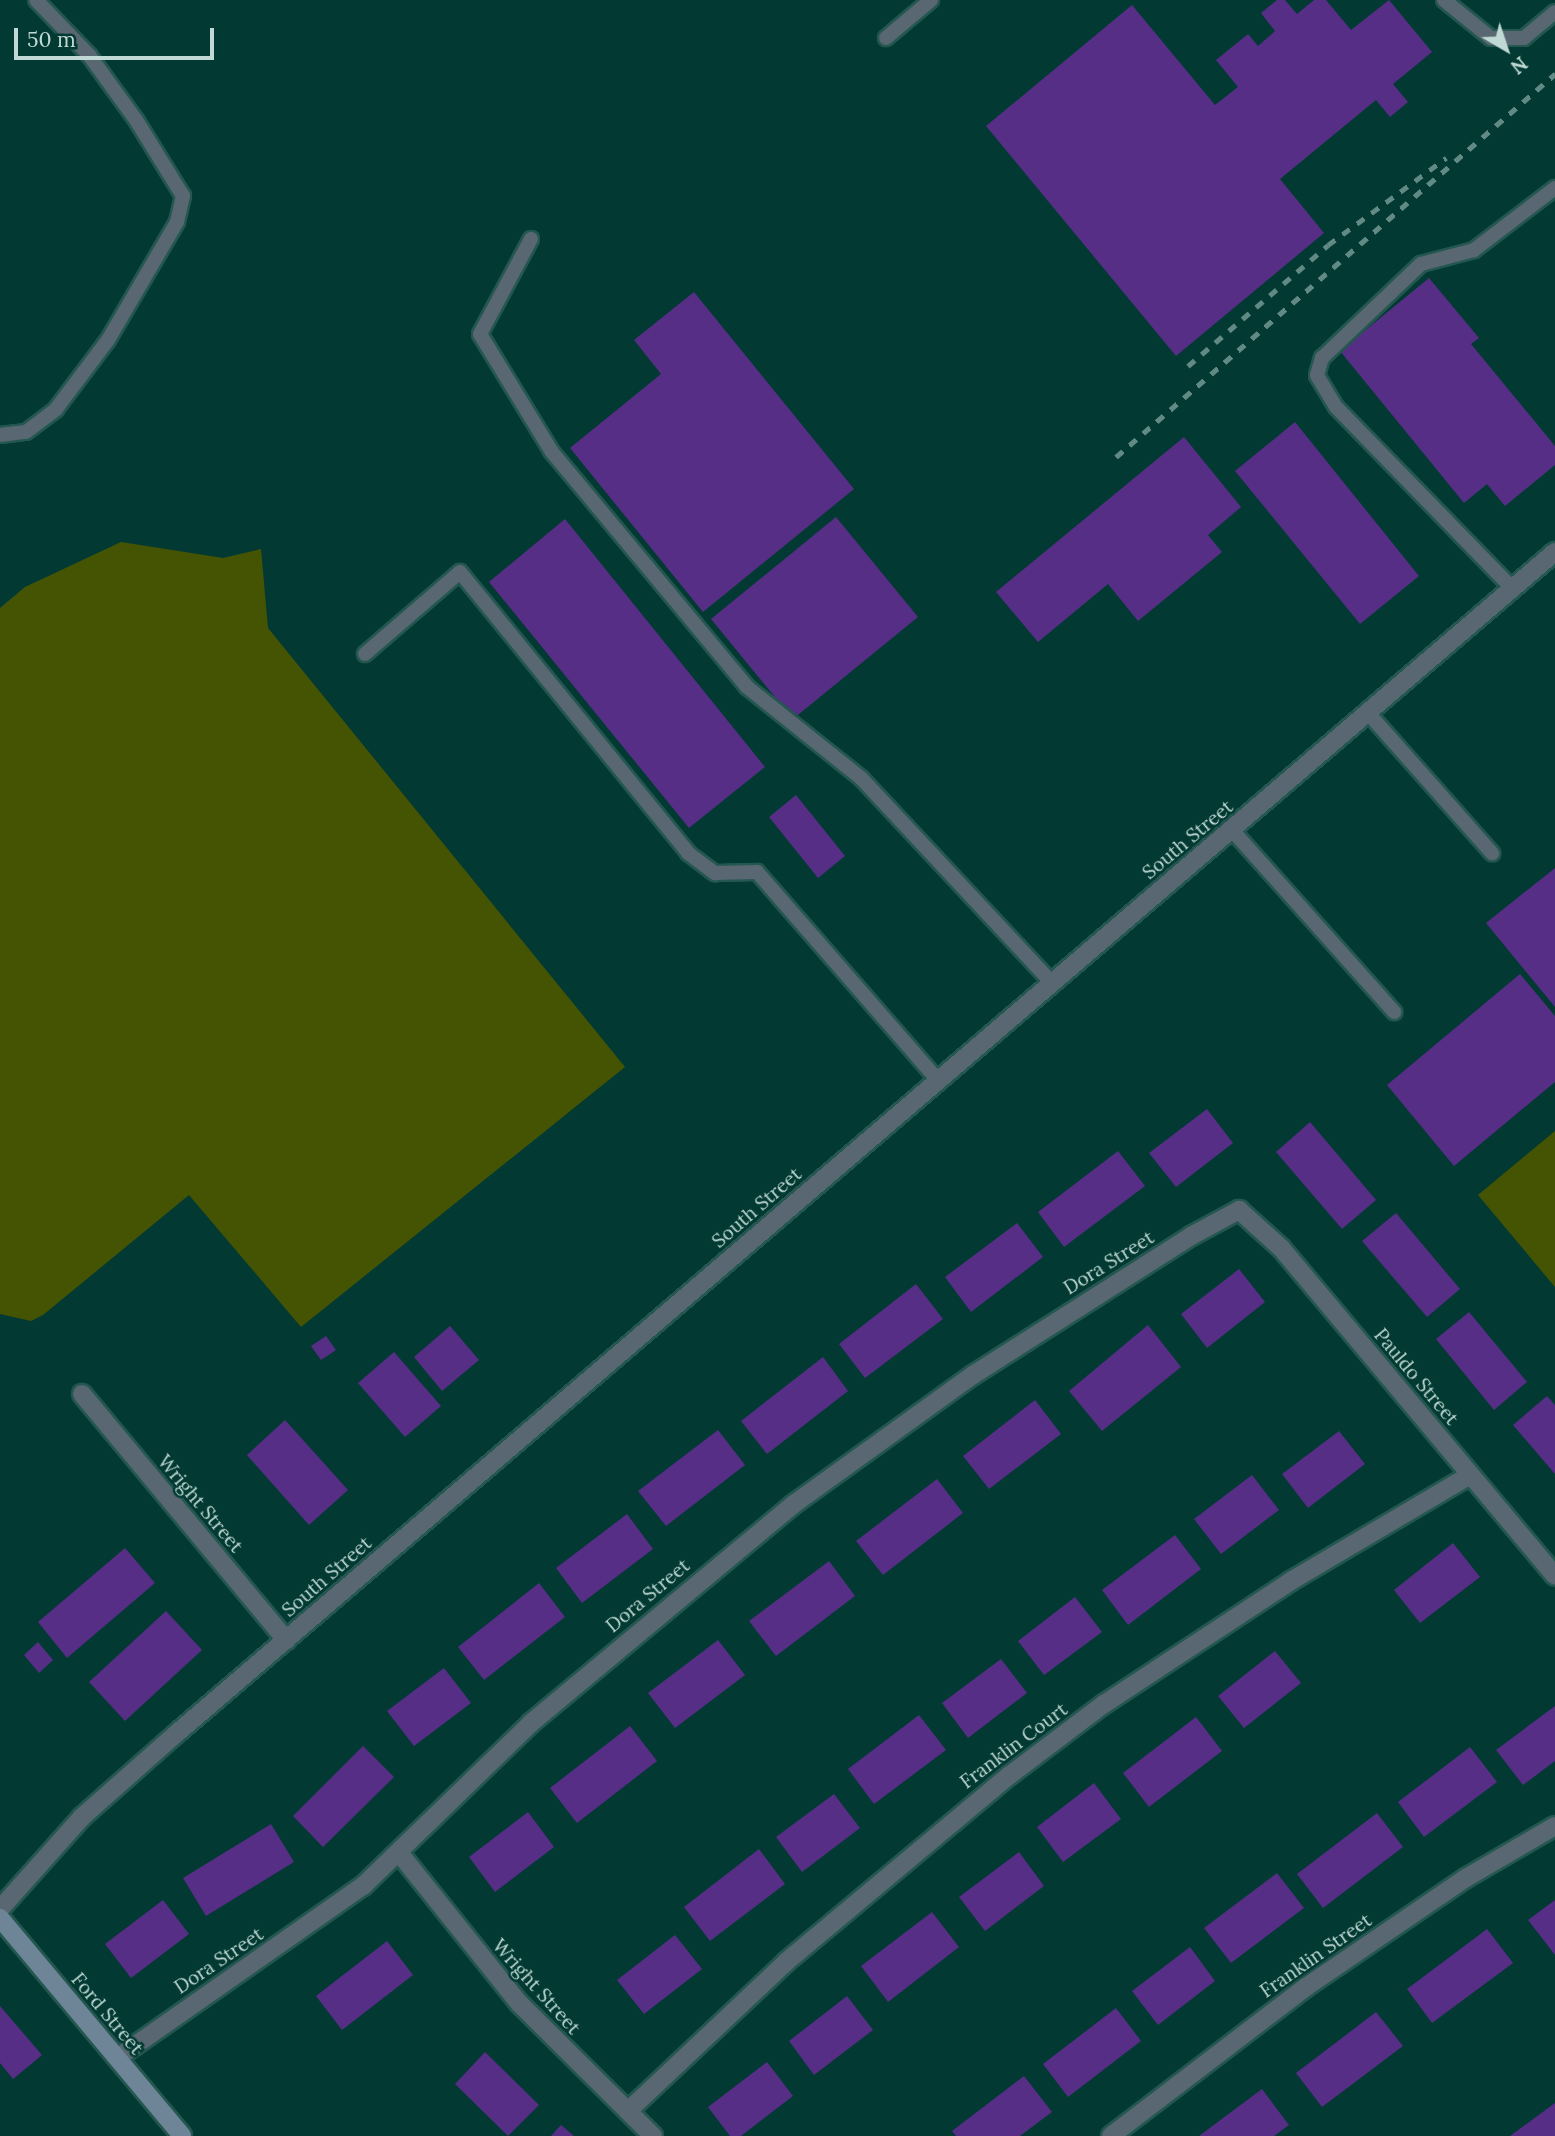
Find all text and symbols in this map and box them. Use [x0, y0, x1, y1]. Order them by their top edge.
scale bar [18, 14, 217, 58]
north arrow [1471, 14, 1541, 84]
text: 50 m [27, 26, 76, 53]
text: N [1506, 51, 1532, 79]
street label: South Street [1138, 796, 1238, 884]
street label: South Street [708, 1163, 806, 1253]
street label: Dora Street [1060, 1226, 1158, 1300]
street label: Pauldo Street [1369, 1324, 1463, 1430]
street label: Wright Street [153, 1451, 247, 1557]
street label: South Street [278, 1532, 376, 1622]
street label: Dora Street [602, 1554, 694, 1638]
street label: Franklin Court [956, 1698, 1072, 1794]
street label: Franklin Street [1256, 1909, 1376, 2003]
street label: Dora Street [170, 1923, 268, 1999]
street label: Wright Street [487, 1935, 585, 2039]
street label: Ford Street [66, 1969, 148, 2059]

